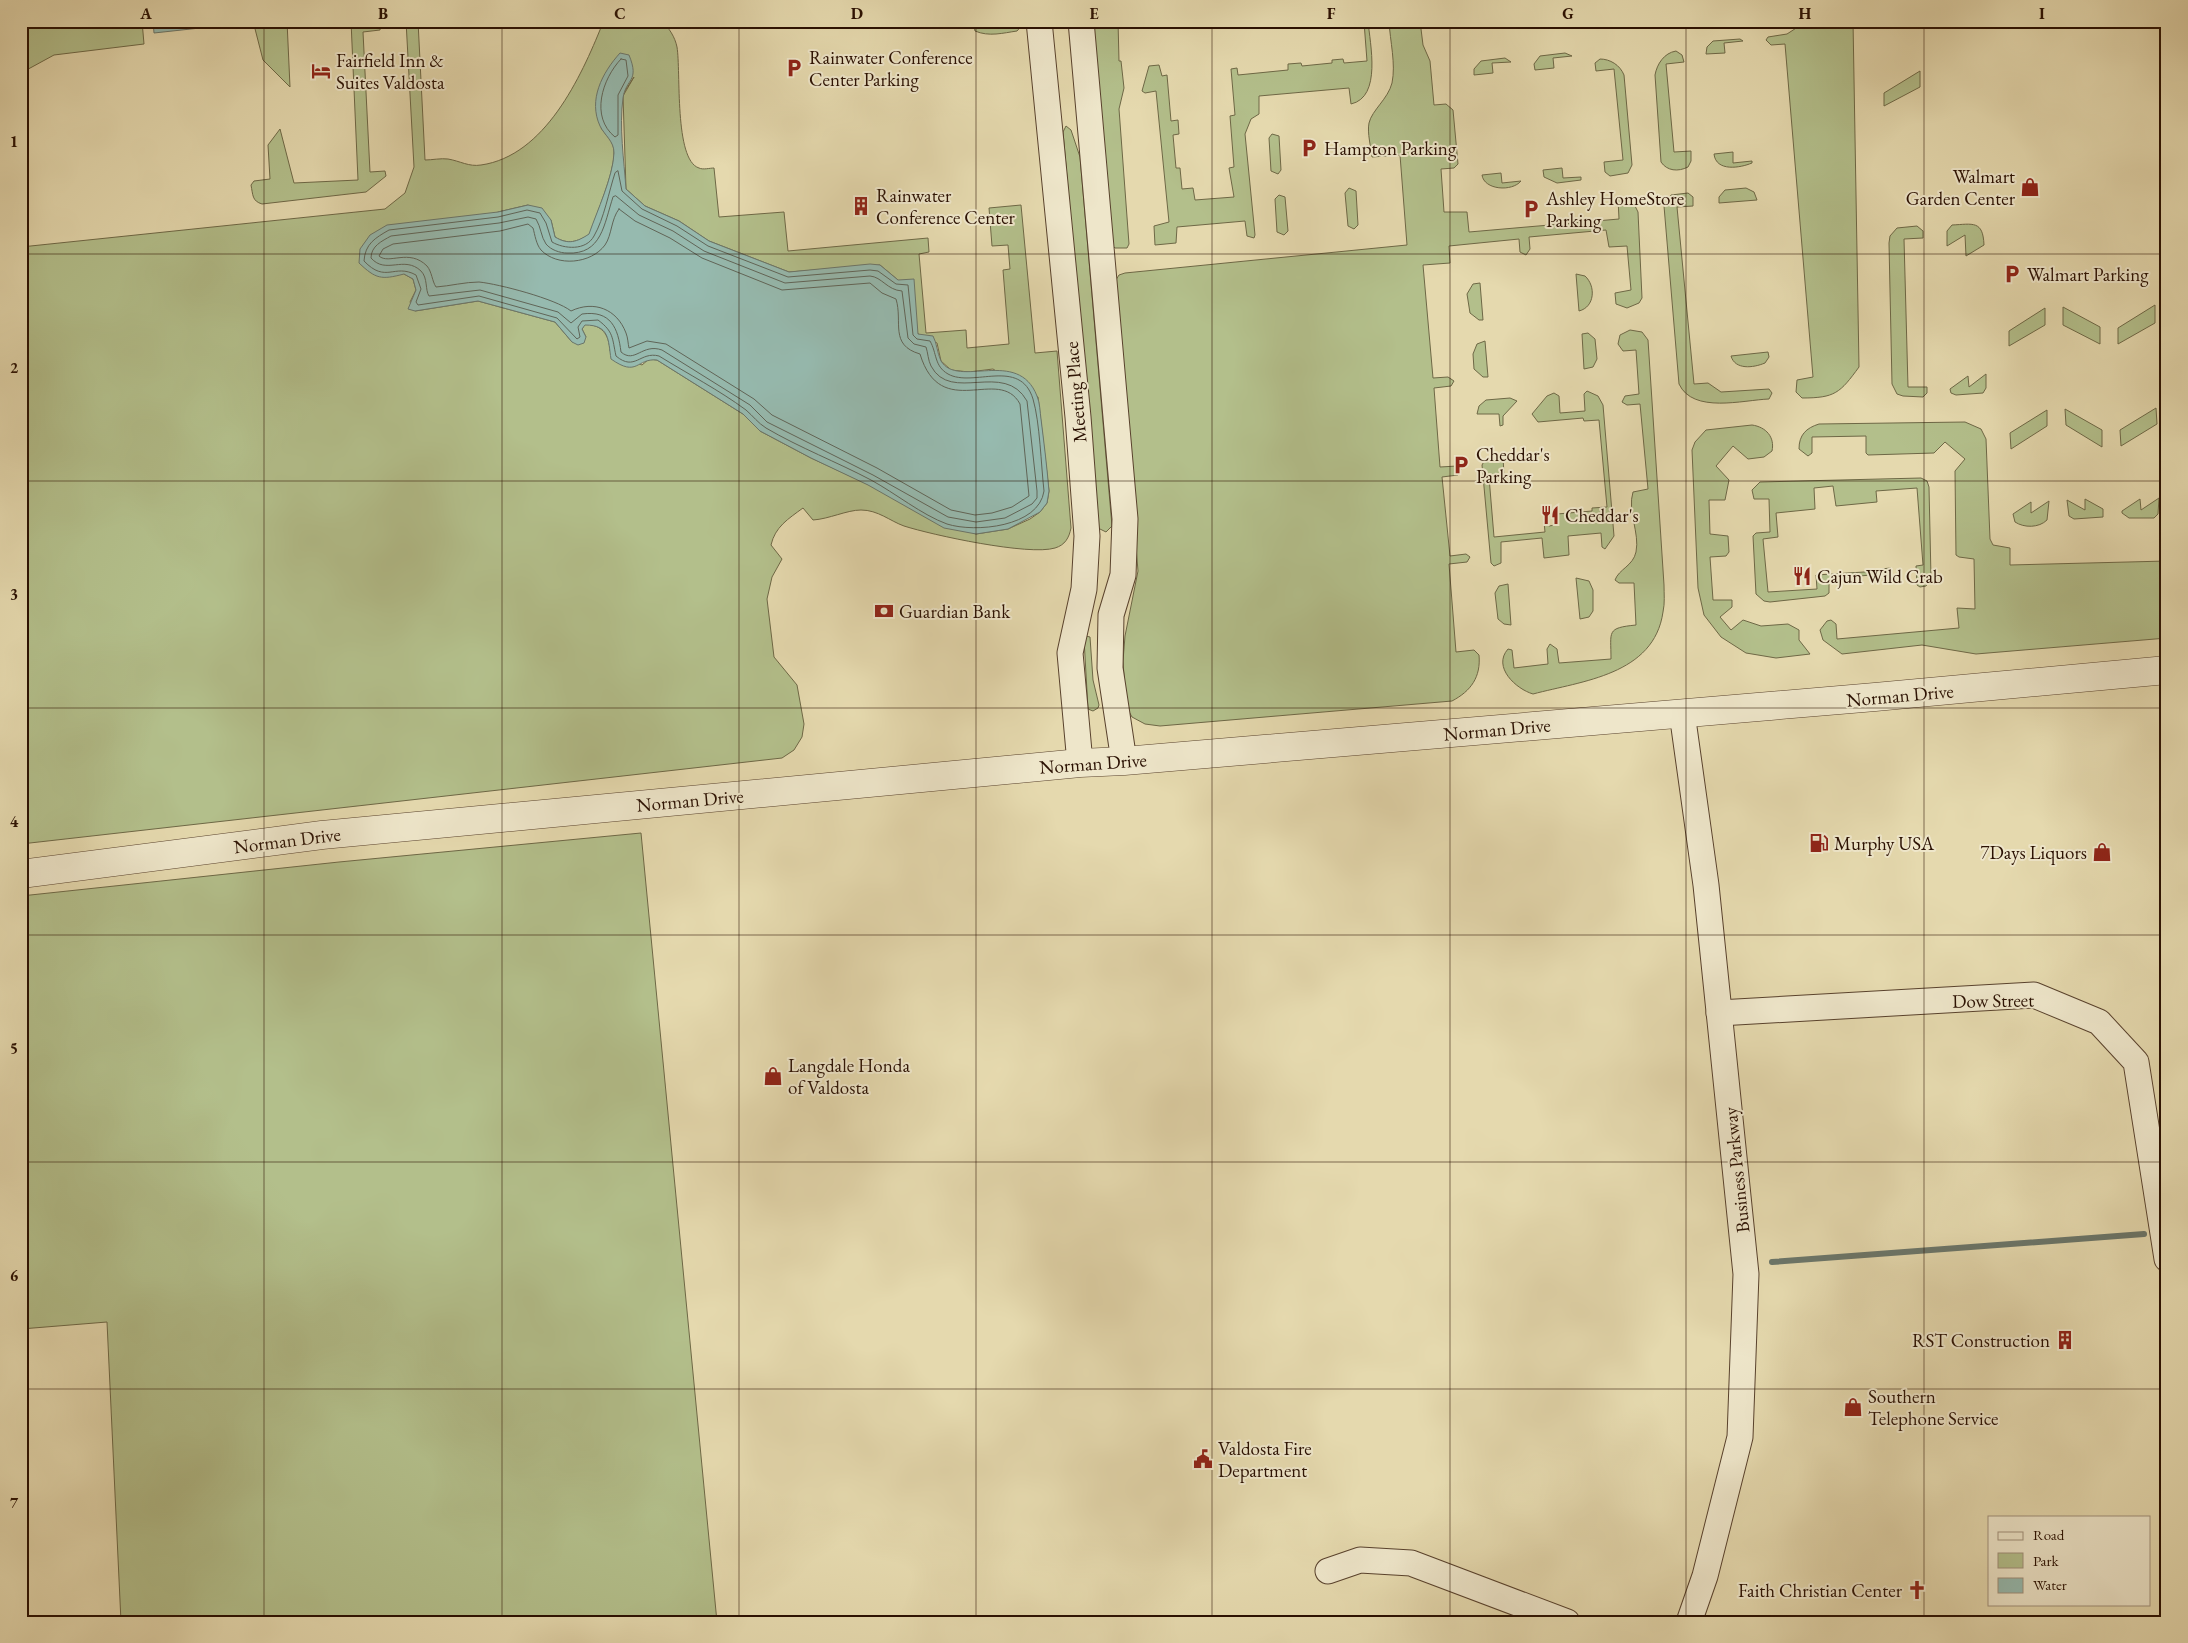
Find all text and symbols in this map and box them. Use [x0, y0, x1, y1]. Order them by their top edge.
text: A [139, 3, 152, 24]
text: B [378, 3, 388, 24]
text: C [614, 3, 626, 24]
text: D [851, 3, 863, 24]
text: E [1089, 3, 1099, 24]
text: F [1327, 3, 1336, 24]
text: G [1562, 3, 1574, 24]
text: H [1799, 3, 1812, 24]
text: I [2039, 3, 2045, 24]
place label: Rainwater Conference Center Parking [809, 45, 973, 92]
place label: Fairfield Inn & Suites Valdosta [336, 48, 445, 95]
parking icon: Rainwater Conference Center Parking [783, 57, 805, 79]
hotel icon: Fairfield Inn & Suites Valdosta [310, 60, 332, 82]
text: 1 [10, 131, 18, 152]
place label: Hampton Parking [1324, 136, 1457, 161]
parking icon: Hampton Parking [1298, 137, 1320, 159]
place label: Walmart Garden Center [1906, 164, 2016, 211]
shop icon: Walmart Garden Center [2019, 176, 2041, 198]
place label: Rainwater Conference Center [876, 183, 1016, 230]
place label: Ashley HomeStore Parking [1545, 186, 1684, 233]
building icon: Rainwater Conference Center [850, 195, 872, 217]
parking icon: Ashley HomeStore Parking [1520, 198, 1542, 220]
place label: Walmart Parking [2027, 262, 2149, 287]
parking icon: Walmart Parking [2001, 263, 2023, 285]
street label: Meeting Place [1059, 340, 1092, 444]
text: 2 [10, 357, 19, 378]
place label: Cheddar's Parking [1476, 442, 1550, 489]
parking icon: Cheddar's Parking [1450, 454, 1472, 476]
place label: Cheddar's [1565, 503, 1639, 528]
restaurant icon: Cheddar's [1539, 504, 1561, 526]
place label: Cajun Wild Crab [1817, 564, 1943, 589]
restaurant icon: Cajun Wild Crab [1791, 565, 1813, 587]
text: 3 [10, 584, 18, 605]
place label: Guardian Bank [899, 599, 1011, 624]
bank icon: Guardian Bank [873, 600, 895, 622]
street label: Norman Drive [1845, 678, 1955, 713]
street label: Norman Drive [1442, 712, 1552, 747]
street label: Norman Drive [1038, 747, 1148, 780]
street label: Norman Drive [635, 783, 745, 818]
text: 4 [10, 811, 19, 832]
street label: Norman Drive [232, 822, 342, 859]
place label: Murphy USA [1834, 831, 1935, 856]
fuel station icon: Murphy USA [1808, 832, 1830, 854]
place label: 7Days Liquors [1980, 840, 2087, 865]
shop icon: 7Days Liquors [2091, 841, 2113, 863]
street label: Dow Street [1952, 987, 2034, 1014]
text: 5 [10, 1038, 18, 1059]
place label: Langdale Honda of Valdosta [788, 1053, 910, 1100]
shop icon: Langdale Honda of Valdosta [762, 1065, 784, 1087]
street label: Business Parkway [1717, 1105, 1756, 1234]
text: 6 [10, 1265, 19, 1286]
place label: RST Construction [1912, 1328, 2050, 1353]
building icon: RST Construction [2054, 1329, 2076, 1351]
place label: Southern Telephone Service [1868, 1384, 1998, 1431]
shop icon: Southern Telephone Service [1842, 1396, 1864, 1418]
place label: Valdosta Fire Department [1218, 1436, 1312, 1483]
public building icon: Valdosta Fire Department [1192, 1448, 1214, 1470]
text: 7 [10, 1492, 19, 1513]
legend [1988, 1516, 2150, 1606]
text: Road [2033, 1525, 2065, 1544]
text: Park [2033, 1551, 2060, 1570]
text: Water [2033, 1575, 2067, 1594]
place label: Faith Christian Center [1738, 1578, 1903, 1603]
church icon: Faith Christian Center [1906, 1579, 1928, 1601]

